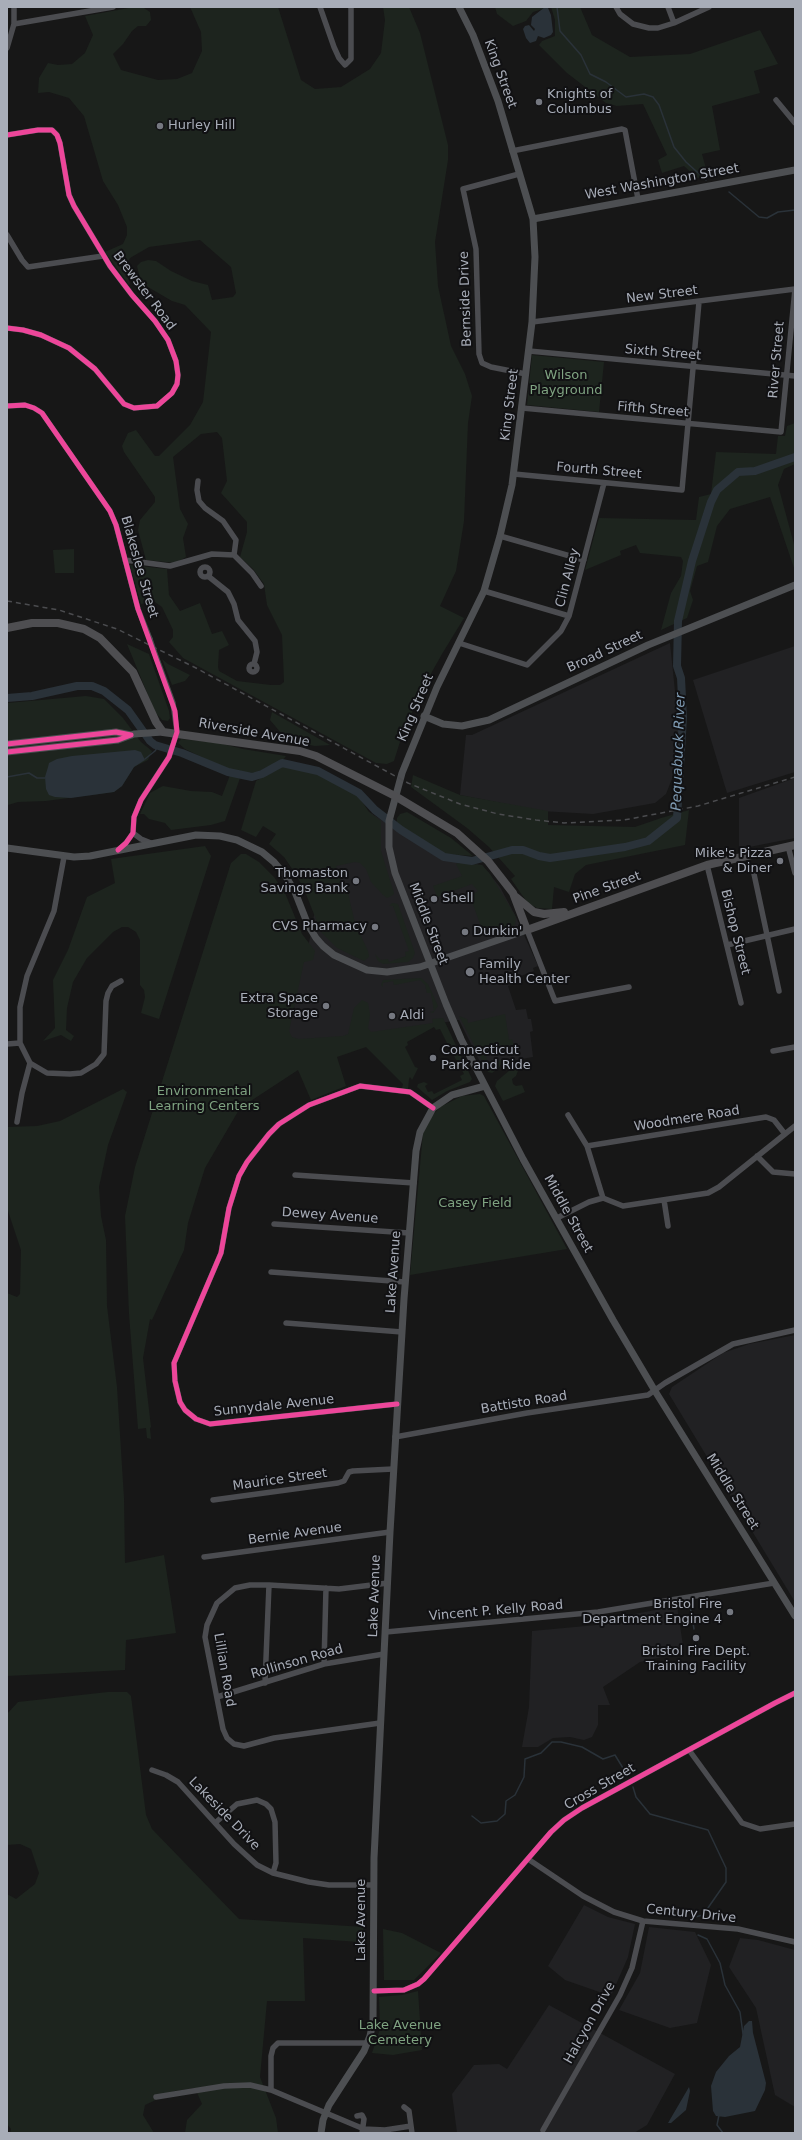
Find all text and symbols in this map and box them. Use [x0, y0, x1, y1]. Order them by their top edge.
street label: King Street [480, 37, 520, 111]
place label: Knights of Columbus [547, 87, 612, 118]
marker: Knights of Columbus [534, 97, 544, 107]
place label: Hurley Hill [168, 118, 235, 134]
marker: Hurley Hill [155, 121, 165, 131]
street label: West Washington Street [584, 161, 740, 203]
street label: Brewster Road [109, 249, 179, 333]
street label: Bernside Drive [457, 251, 475, 347]
street label: New Street [625, 283, 699, 307]
street label: River Street [766, 321, 788, 399]
street label: Sixth Street [624, 342, 702, 364]
street label: King Street [498, 368, 522, 442]
park label: Wilson Playground [529, 368, 603, 399]
street label: Fifth Street [617, 399, 689, 421]
street label: Fourth Street [556, 460, 642, 482]
street label: Blakeslee Street [117, 514, 161, 620]
street label: Clin Alley [553, 547, 583, 609]
street label: Broad Street [565, 628, 645, 676]
street label: King Street [395, 672, 437, 744]
water label: Pequabuck River [669, 693, 689, 811]
street label: Riverside Avenue [197, 716, 311, 750]
place label: Mike's Pizza & Diner [695, 846, 772, 877]
marker: Mike's Pizza & Diner [775, 856, 785, 866]
place label: Thomaston Savings Bank [260, 866, 348, 897]
street label: Pine Street [571, 869, 643, 907]
marker: Thomaston Savings Bank [351, 876, 361, 886]
street label: Middle Street [405, 881, 451, 967]
street label: Bishop Street [717, 888, 753, 976]
place label: Shell [442, 891, 474, 907]
marker: Shell [429, 894, 439, 904]
place label: CVS Pharmacy [272, 919, 367, 935]
marker: CVS Pharmacy [370, 922, 380, 932]
place label: Dunkin' [473, 924, 522, 940]
marker: Dunkin' [460, 927, 470, 937]
place label: Family Health Center [479, 957, 570, 988]
marker: Family Health Center [464, 966, 476, 978]
place label: Extra Space Storage [240, 991, 318, 1022]
marker: Extra Space Storage [321, 1001, 331, 1011]
place label: Aldi [400, 1008, 424, 1024]
marker: Aldi [387, 1011, 397, 1021]
place label: Connecticut Park and Ride [441, 1043, 531, 1074]
marker: Connecticut Park and Ride [428, 1053, 438, 1063]
park label: Environmental Learning Centers [148, 1084, 260, 1115]
street label: Woodmere Road [633, 1103, 741, 1135]
street label: Middle Street [540, 1172, 596, 1256]
park label: Casey Field [438, 1196, 512, 1212]
street label: Dewey Avenue [281, 1205, 379, 1227]
street label: Lake Avenue [383, 1230, 405, 1314]
street label: Battisto Road [480, 1388, 568, 1418]
street label: Sunnydale Avenue [213, 1392, 335, 1420]
street label: Middle Street [702, 1451, 762, 1533]
street label: Maurice Street [232, 1466, 328, 1494]
street label: Bernie Avenue [247, 1520, 343, 1548]
street label: Lake Avenue [366, 1554, 384, 1638]
street label: Vincent P. Kelly Road [428, 1597, 564, 1625]
place label: Bristol Fire Department Engine 4 [582, 1597, 722, 1628]
marker: Bristol Fire Department Engine 4 [725, 1607, 735, 1617]
street label: Lillian Road [210, 1632, 238, 1708]
marker: Bristol Fire Dept. Training Facility [691, 1633, 701, 1643]
street label: Rollinson Road [249, 1641, 345, 1683]
place label: Bristol Fire Dept. Training Facility [642, 1644, 750, 1675]
street label: Cross Street [562, 1760, 638, 1814]
street label: Lakeside Drive [185, 1774, 263, 1854]
street label: Lake Avenue [354, 1879, 370, 1961]
street label: Century Drive [645, 1902, 737, 1926]
street label: Halcyon Drive [561, 1979, 619, 2067]
park label: Lake Avenue Cemetery [359, 2018, 441, 2049]

